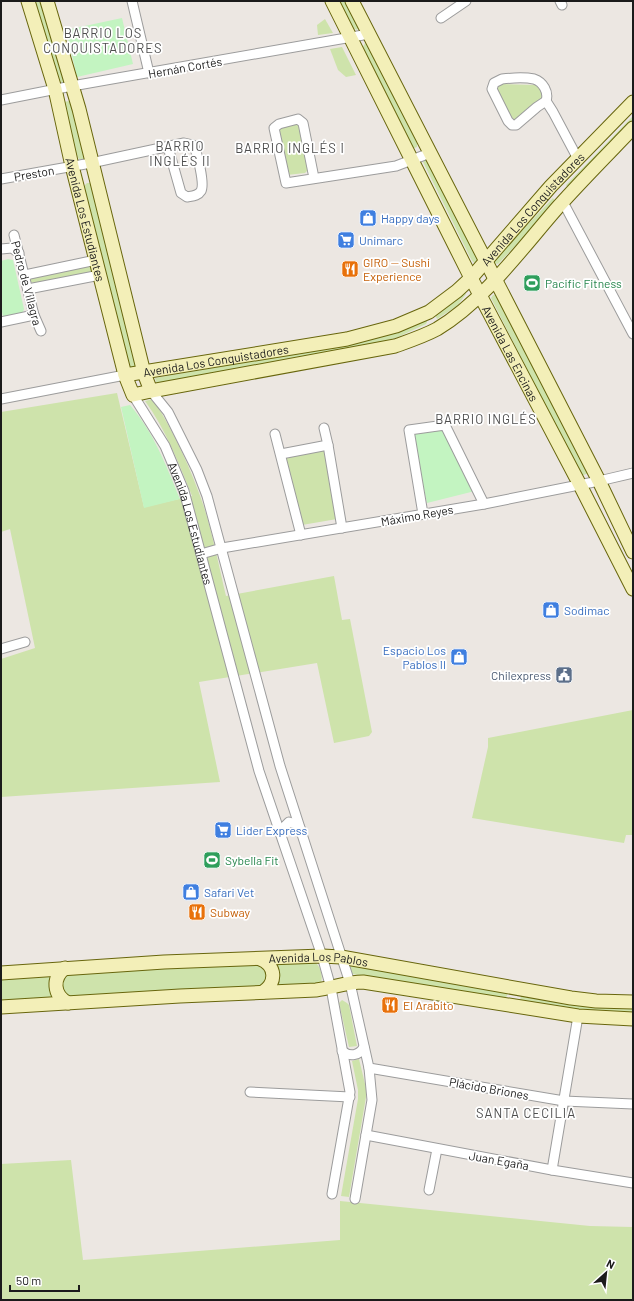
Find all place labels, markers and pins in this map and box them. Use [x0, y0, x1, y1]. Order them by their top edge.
shop icon: Happy days [358, 208, 378, 228]
place label: Happy days [381, 211, 440, 225]
supermarket icon: Unimarc [336, 230, 356, 250]
place label: Unimarc [359, 233, 403, 247]
place label: GIRO — Sushi Experience [363, 255, 430, 283]
restaurant icon: GIRO — Sushi Experience [340, 259, 360, 279]
sports icon: Pacific Fitness [522, 273, 542, 293]
place label: Pacific Fitness [545, 276, 622, 290]
shop icon: Sodimac [541, 600, 561, 620]
place label: Sodimac [564, 603, 609, 617]
place label: Espacio Los Pablos II [383, 643, 446, 671]
shop icon: Espacio Los Pablos II [449, 647, 469, 667]
public building icon: Chilexpress [554, 665, 574, 685]
place label: Chilexpress [491, 668, 551, 682]
supermarket icon: Lider Express [213, 820, 233, 840]
place label: Lider Express [236, 823, 307, 837]
sports icon: Sybella Fit [202, 850, 222, 870]
place label: Sybella Fit [225, 853, 279, 867]
shop icon: Safari Vet [181, 882, 201, 902]
place label: Safari Vet [204, 885, 254, 899]
restaurant icon: Subway [187, 902, 207, 922]
place label: Subway [210, 905, 250, 919]
restaurant icon: El Arabito [380, 995, 400, 1015]
place label: El Arabito [403, 998, 454, 1012]

